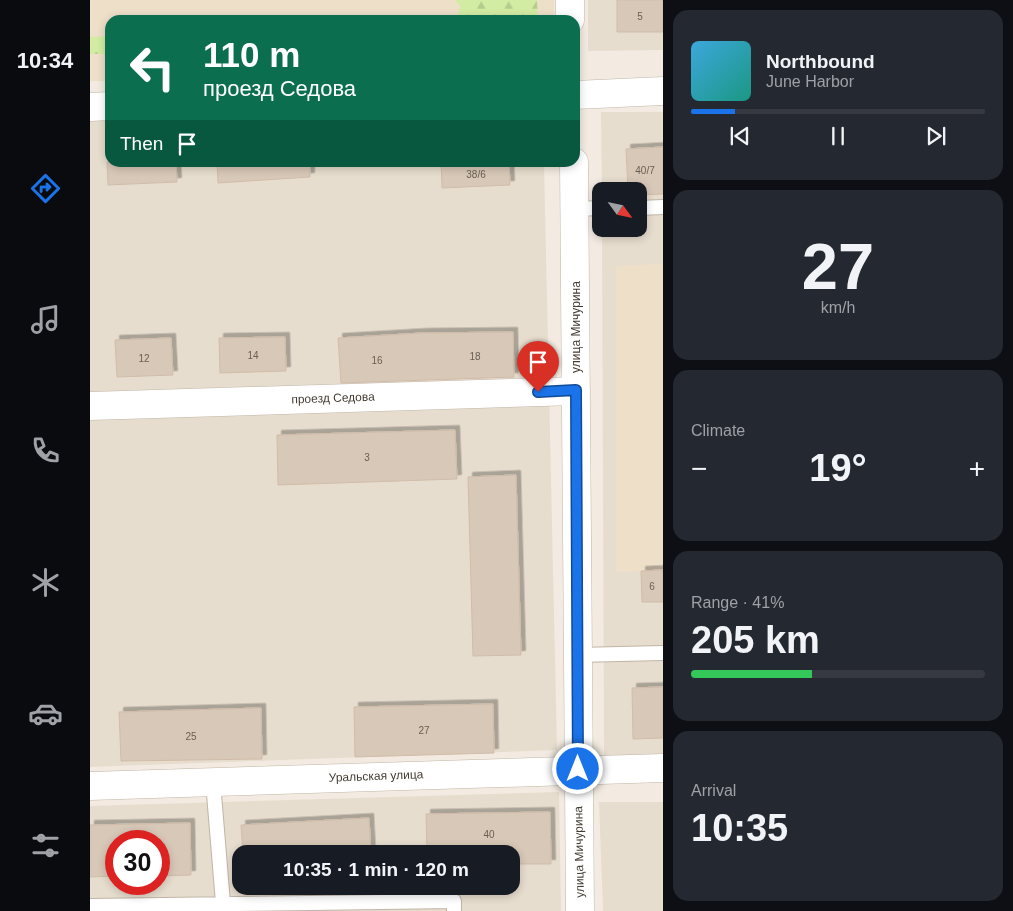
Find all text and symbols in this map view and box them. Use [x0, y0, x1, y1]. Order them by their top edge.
house number: 5 [637, 11, 643, 22]
icon: left [120, 35, 185, 100]
text: 110 m [203, 35, 300, 74]
text: 10:34 [17, 48, 73, 73]
text: Northbound [766, 51, 875, 72]
text: June Harbor [766, 73, 854, 90]
text: проезд Седова [203, 76, 356, 101]
icon: previous [726, 122, 754, 150]
icon: pause [824, 122, 852, 150]
icon: next [922, 122, 950, 150]
icon: arrive [173, 130, 201, 158]
text: Then [120, 133, 163, 154]
house number: 40/7 [635, 165, 655, 176]
house number: 38/6 [466, 169, 486, 180]
icon: directions [28, 171, 63, 206]
north arrow [592, 182, 648, 238]
map controls [592, 182, 647, 237]
text: 27 [802, 230, 874, 303]
street label: улица Мичурина [569, 281, 583, 373]
text: km/h [821, 299, 855, 316]
icon: music [28, 302, 63, 337]
pin [517, 341, 559, 392]
icon: arrive [524, 348, 552, 376]
house number: 14 [247, 350, 259, 361]
house number: 18 [469, 351, 481, 362]
house number: 12 [138, 353, 150, 364]
house number: 16 [371, 355, 383, 366]
street label: проезд Седова [291, 390, 375, 406]
text: Climate [691, 422, 745, 439]
icon: phone [28, 433, 63, 468]
text: 19° [809, 447, 867, 489]
house number: 3 [364, 452, 370, 463]
text: − [691, 453, 707, 484]
text: + [969, 453, 985, 484]
icon: climate [28, 565, 63, 600]
house number: 6 [649, 581, 655, 592]
text: Range · 41% [691, 594, 784, 611]
text: 205 km [691, 619, 820, 661]
icon: car [28, 696, 63, 731]
house number: 27 [418, 725, 430, 736]
house number: 25 [185, 731, 197, 742]
position arrow [551, 742, 603, 794]
street label: Уральская улица [328, 767, 424, 785]
text: Arrival [691, 782, 736, 799]
street label: улица Мичурина [571, 806, 587, 898]
text: 10:35 [691, 807, 788, 849]
icon: filters [28, 828, 63, 863]
house number: 40 [483, 829, 495, 840]
speed limit sign: 30 [105, 830, 170, 895]
text: 10:35 · 1 min · 120 m [283, 859, 469, 880]

